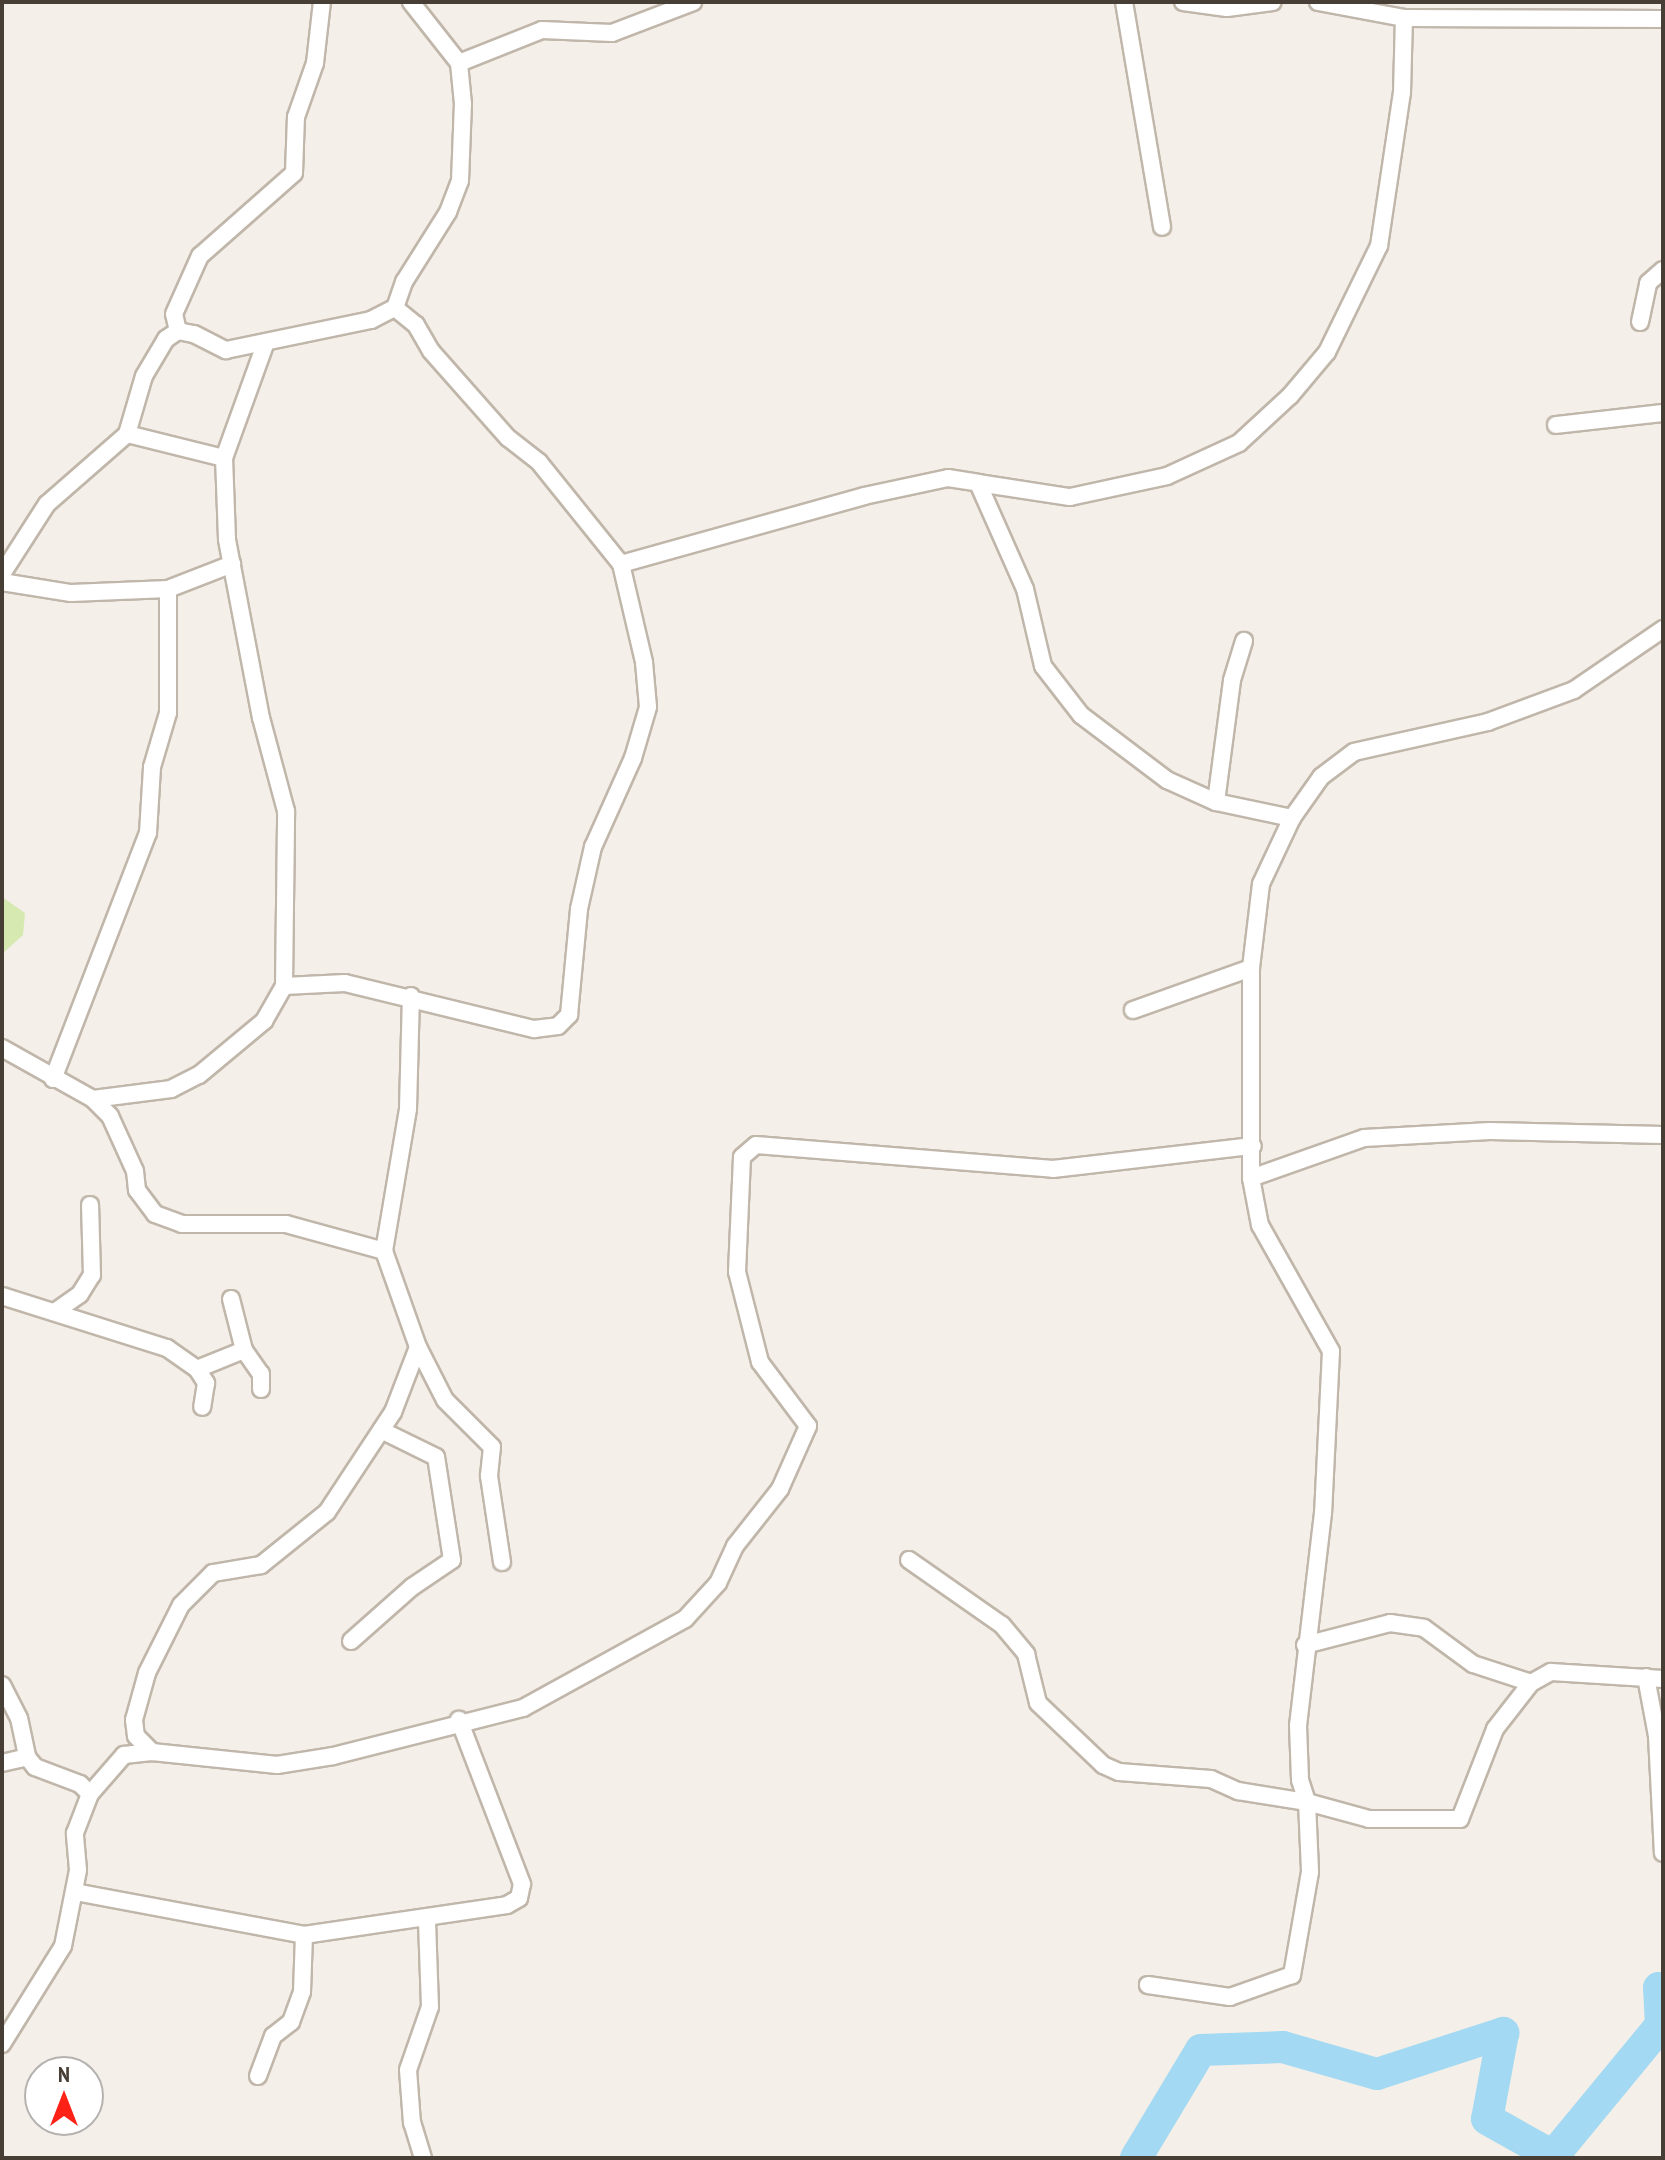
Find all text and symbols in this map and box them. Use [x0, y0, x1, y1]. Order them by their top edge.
north arrow [24, 2056, 104, 2136]
text: N [58, 2060, 70, 2088]

